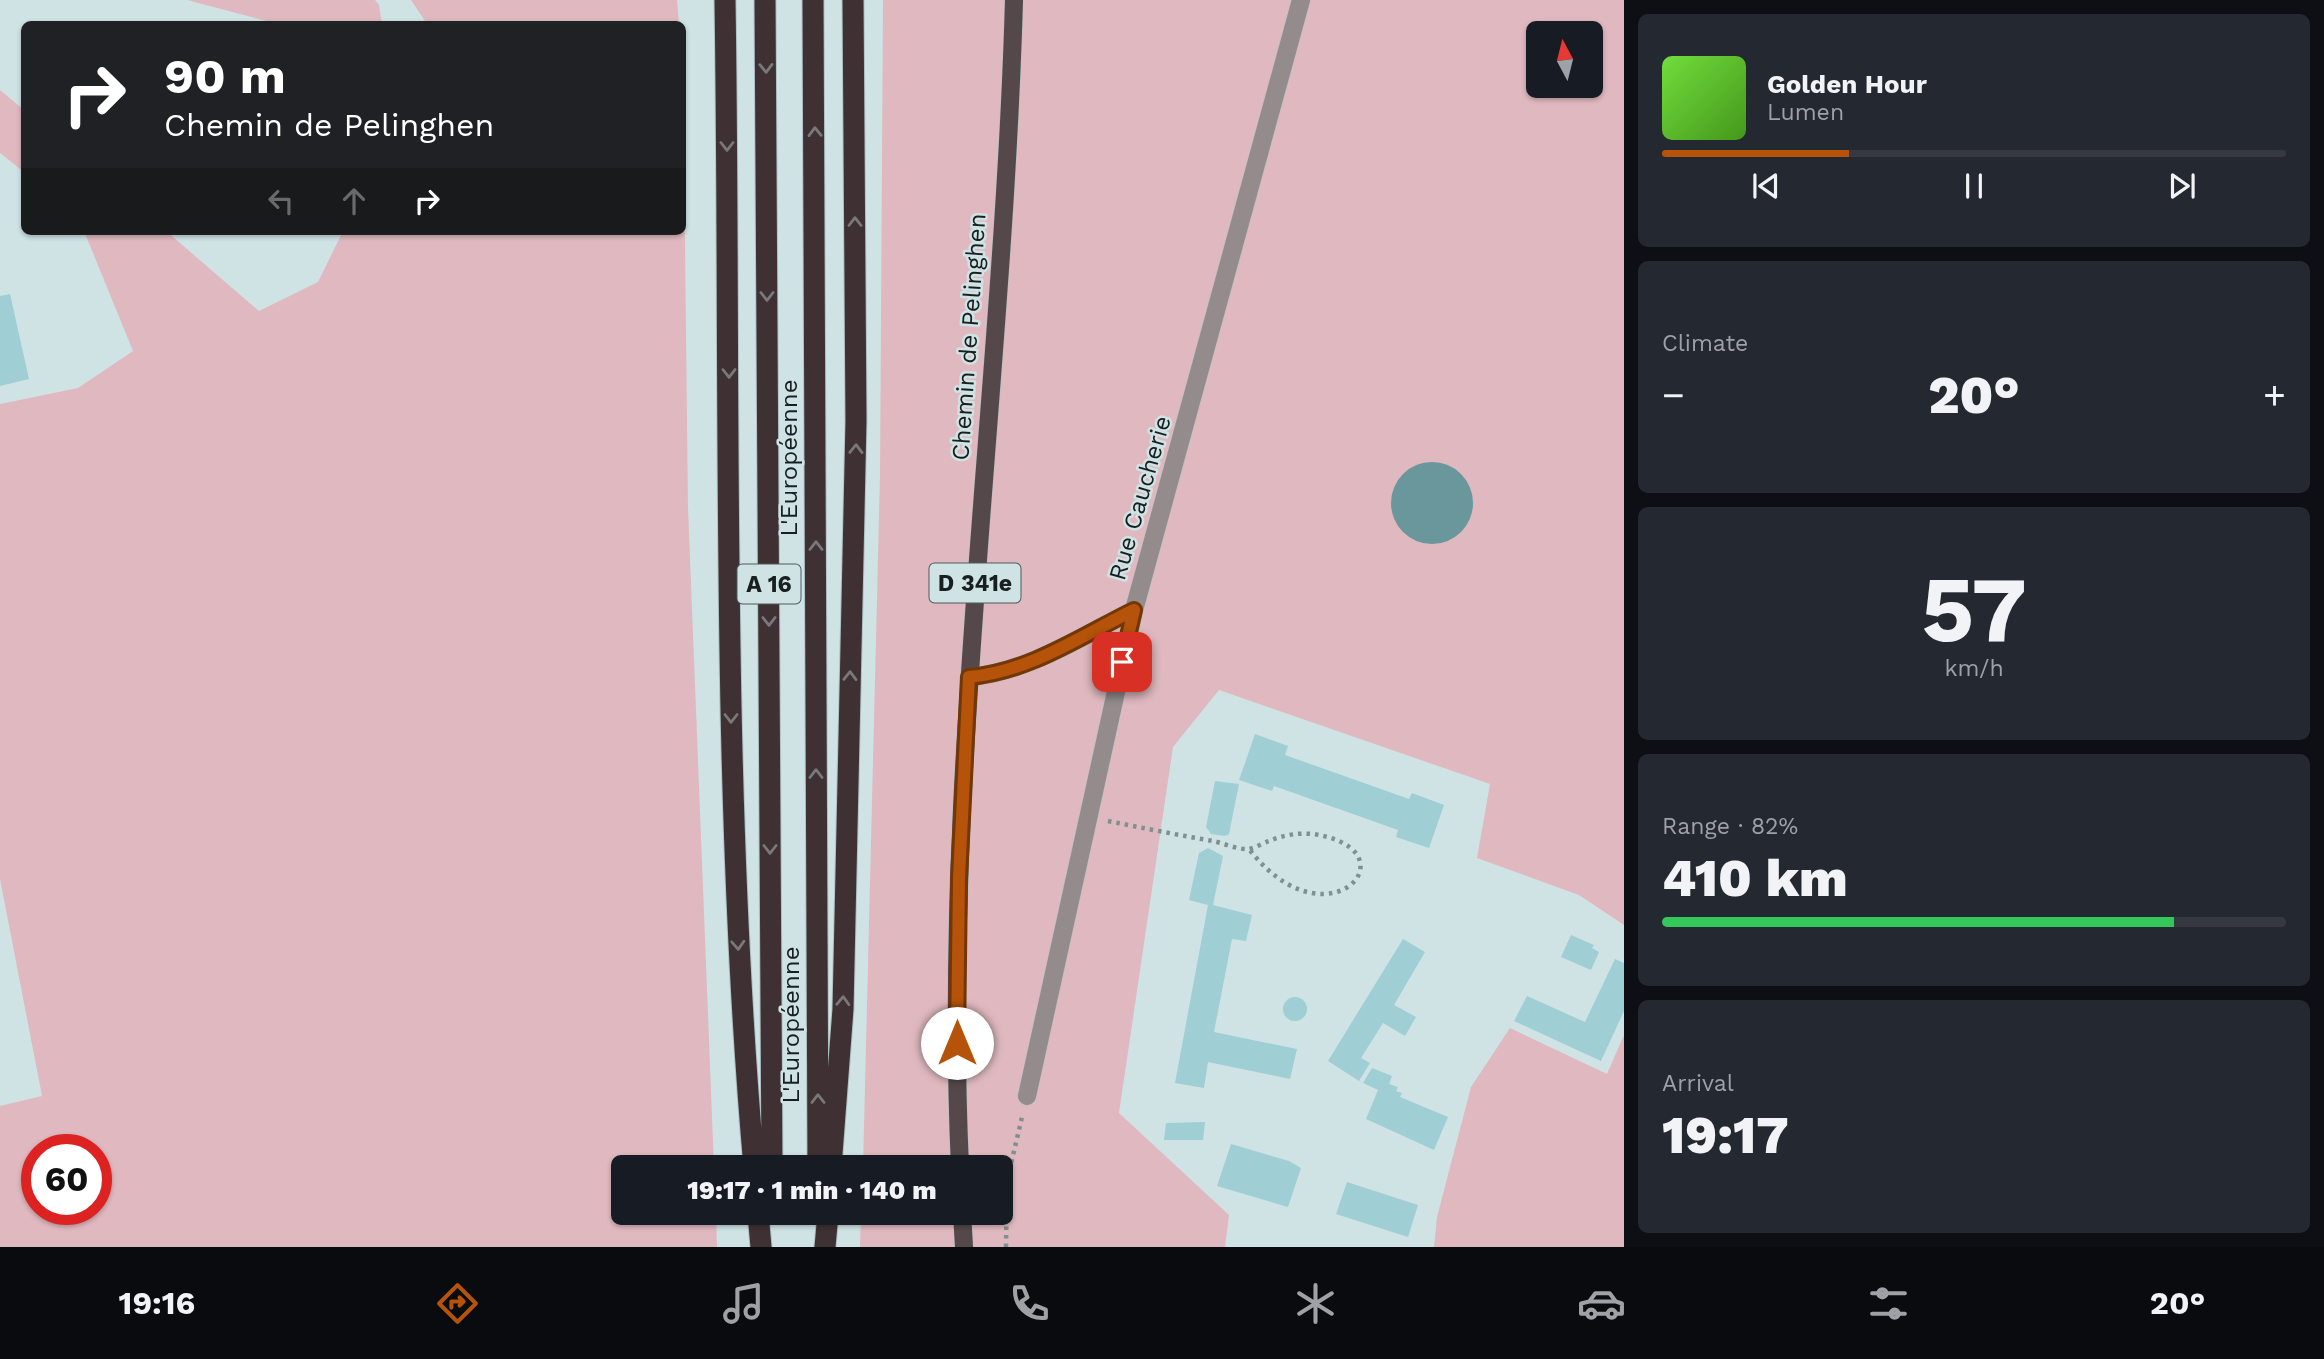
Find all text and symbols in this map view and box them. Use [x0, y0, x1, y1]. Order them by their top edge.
north arrow [1526, 21, 1603, 98]
map controls [1526, 21, 1603, 98]
text: 90 m [164, 47, 286, 105]
icon: right [49, 49, 140, 140]
one-way arrow [758, 63, 774, 74]
text: Golden Hour [1767, 69, 1927, 99]
text: Lumen [1767, 99, 1844, 126]
text: Chemin de Pelinghen [164, 106, 494, 144]
one-way arrow [807, 126, 822, 137]
one-way arrow [719, 141, 735, 152]
icon: previous [1747, 167, 1785, 205]
icon: pause [1955, 167, 1993, 205]
icon: next [2163, 167, 2201, 205]
icon: left [262, 182, 300, 220]
icon: ahead [335, 182, 373, 220]
icon: right [408, 182, 446, 220]
street label: Chemin de Pelinghen [946, 212, 992, 462]
one-way arrow [847, 216, 863, 226]
one-way arrow [760, 290, 775, 301]
text: Climate [1662, 330, 1748, 357]
text: 20° [1928, 365, 2020, 426]
one-way arrow [721, 369, 737, 379]
text: − [1662, 373, 1685, 417]
text: + [2263, 373, 2286, 417]
street label: L'Européenne [775, 380, 803, 536]
street label: Rue Caucherie [1103, 413, 1177, 583]
one-way arrow [848, 443, 863, 454]
one-way arrow [808, 540, 824, 551]
text: 57 [1921, 556, 2027, 663]
road number: A 16 [738, 564, 800, 604]
road number: D 341e [930, 564, 1020, 603]
one-way arrow [762, 616, 777, 627]
pin [1092, 632, 1152, 692]
icon: arrive [1103, 643, 1141, 681]
text: km/h [1944, 655, 2004, 682]
one-way arrow [842, 671, 858, 681]
one-way arrow [723, 713, 739, 724]
one-way arrow [808, 768, 824, 778]
text: Range · 82% [1662, 813, 1798, 840]
one-way arrow [763, 843, 778, 854]
text: 410 km [1662, 848, 1848, 909]
one-way arrow [730, 940, 745, 951]
street label: L'Européenne [777, 947, 805, 1103]
one-way arrow [835, 996, 850, 1007]
position arrow [920, 1006, 994, 1080]
text: Arrival [1662, 1070, 1734, 1097]
one-way arrow [810, 1093, 826, 1104]
text: 19:17 [1662, 1105, 1789, 1166]
speed limit sign: 60 [21, 1134, 112, 1225]
text: 19:17 · 1 min · 140 m [687, 1175, 937, 1205]
icon: directions [433, 1279, 482, 1328]
icon: music [719, 1279, 768, 1328]
icon: phone [1005, 1279, 1054, 1328]
icon: climate [1291, 1279, 1340, 1328]
icon: car [1577, 1279, 1626, 1328]
icon: filters [1864, 1279, 1913, 1328]
text: 19:16 [119, 1284, 195, 1322]
text: 20° [2150, 1284, 2205, 1322]

